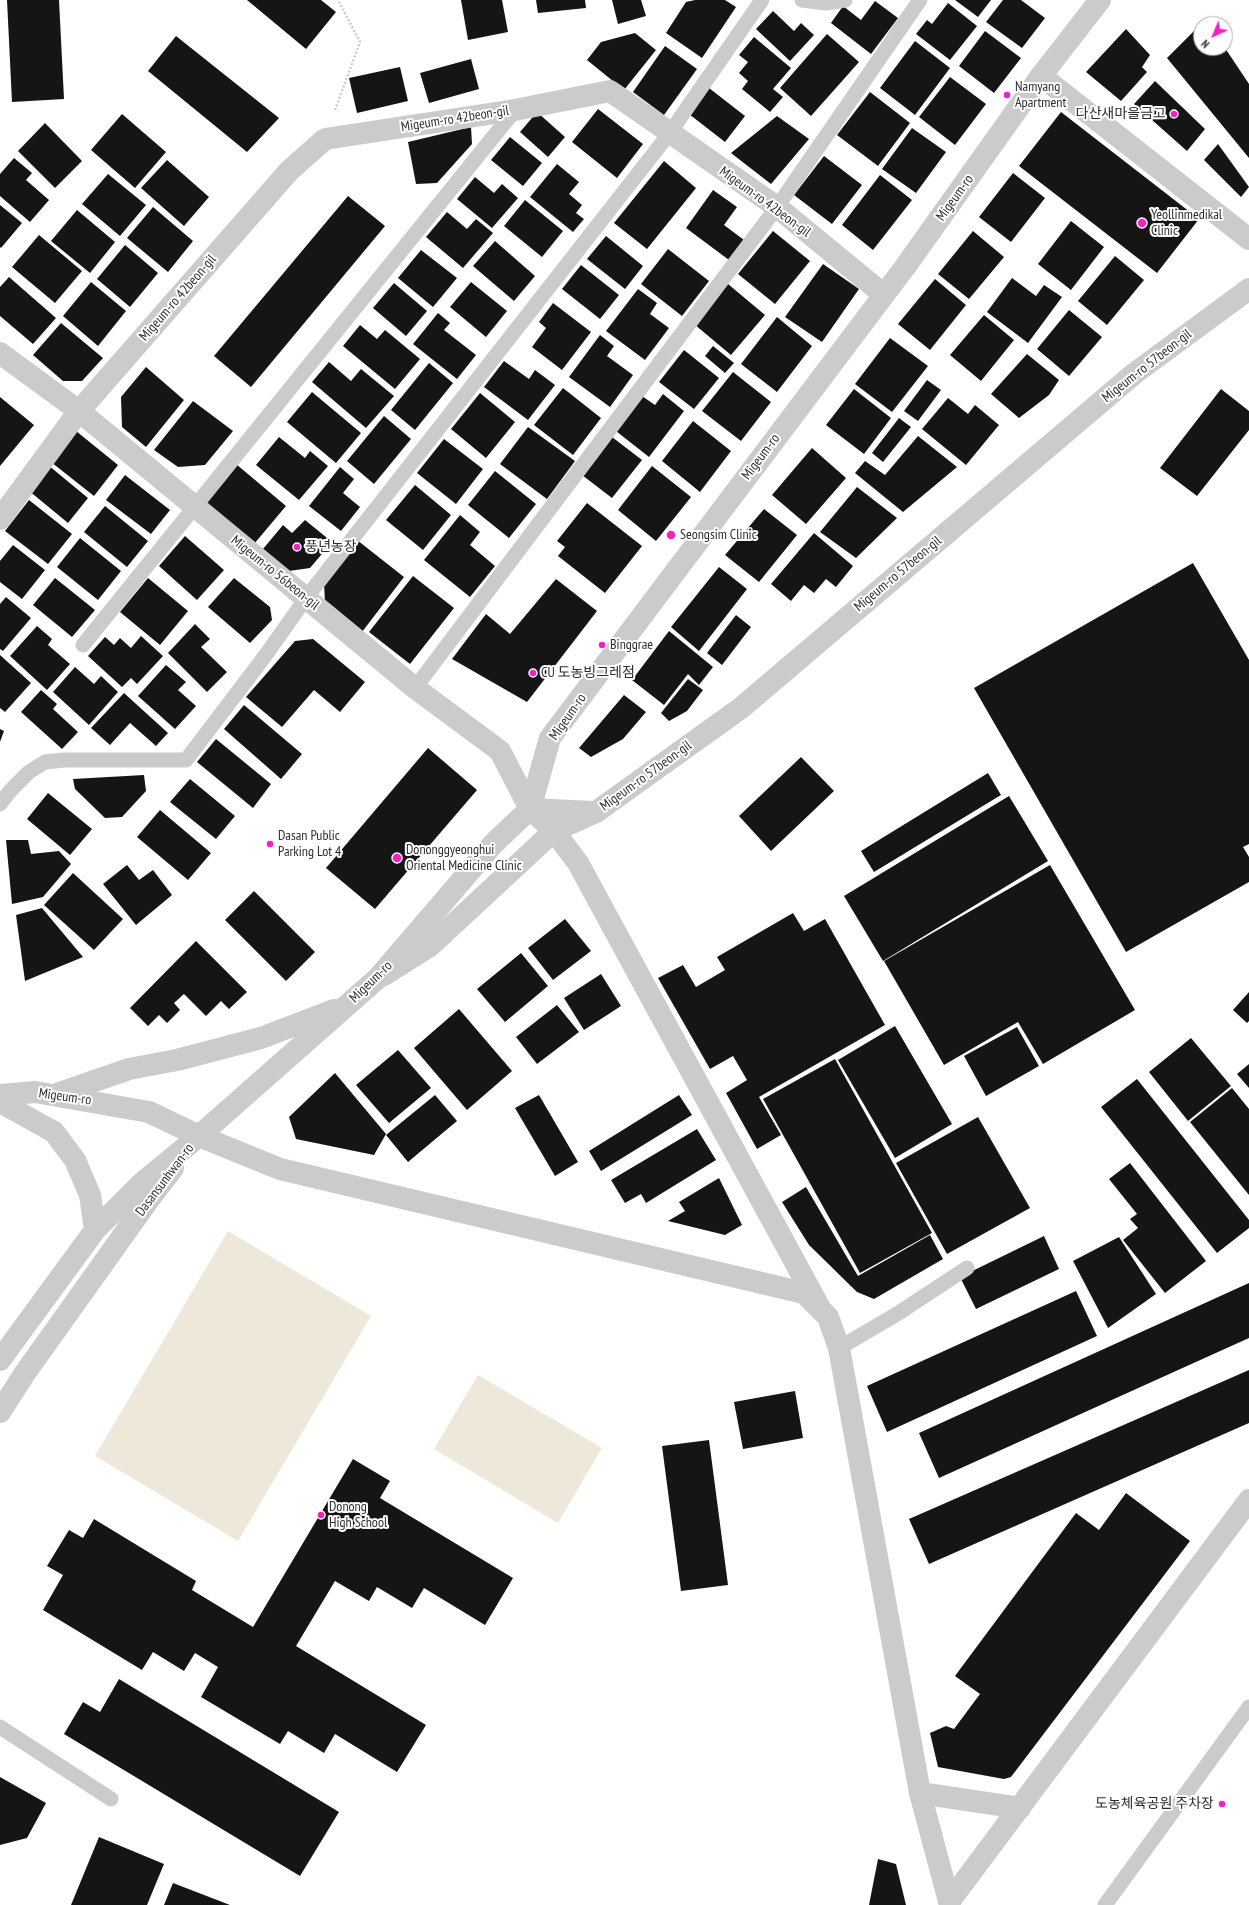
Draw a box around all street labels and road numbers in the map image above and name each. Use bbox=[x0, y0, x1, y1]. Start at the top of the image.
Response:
street label: Migeum-ro 42beon-gil bbox=[400, 102, 510, 136]
street label: Migeum-ro 42beon-gil bbox=[716, 163, 814, 241]
street label: Migeum-ro bbox=[933, 172, 977, 224]
street label: Migeum-ro 42beon-gil bbox=[136, 251, 220, 345]
street label: Migeum-ro 57beon-gil bbox=[1099, 326, 1195, 406]
street label: Migeum-ro bbox=[738, 431, 784, 483]
street label: Migeum-ro 56beon-gil bbox=[227, 532, 323, 614]
street label: Migeum-ro 57beon-gil bbox=[851, 533, 945, 615]
street label: Migeum-ro bbox=[546, 691, 590, 743]
street label: Migeum-ro 57beon-gil bbox=[597, 737, 695, 815]
street label: Migeum-ro bbox=[346, 958, 396, 1006]
street label: Migeum-ro bbox=[38, 1085, 92, 1109]
street label: Dasansunhwan-ro bbox=[132, 1140, 198, 1220]

